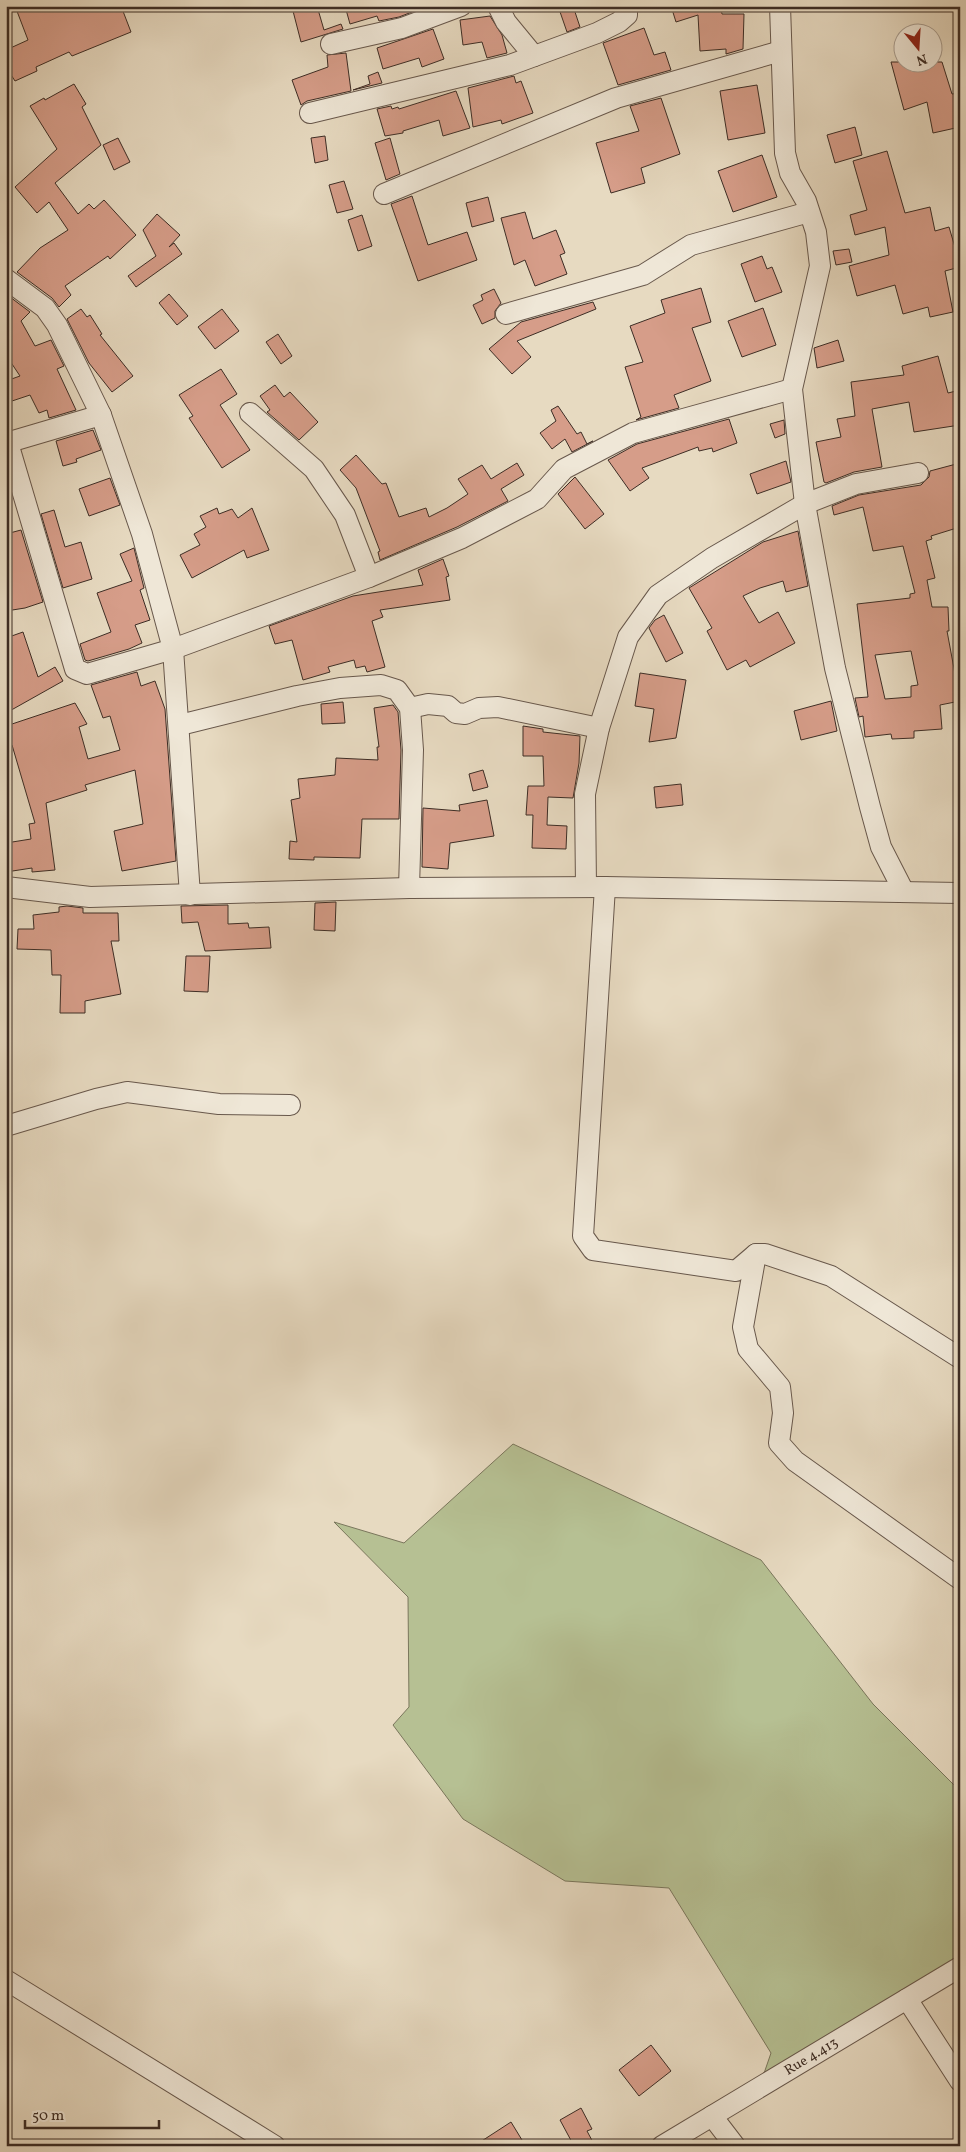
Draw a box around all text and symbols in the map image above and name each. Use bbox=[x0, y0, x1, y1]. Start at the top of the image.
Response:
north arrow bbox=[894, 22, 944, 72]
text: N bbox=[914, 48, 929, 70]
street label: Rue 4.413 bbox=[781, 2033, 842, 2080]
scale bar bbox=[25, 2097, 159, 2129]
text: 50 m bbox=[32, 2106, 64, 2127]

